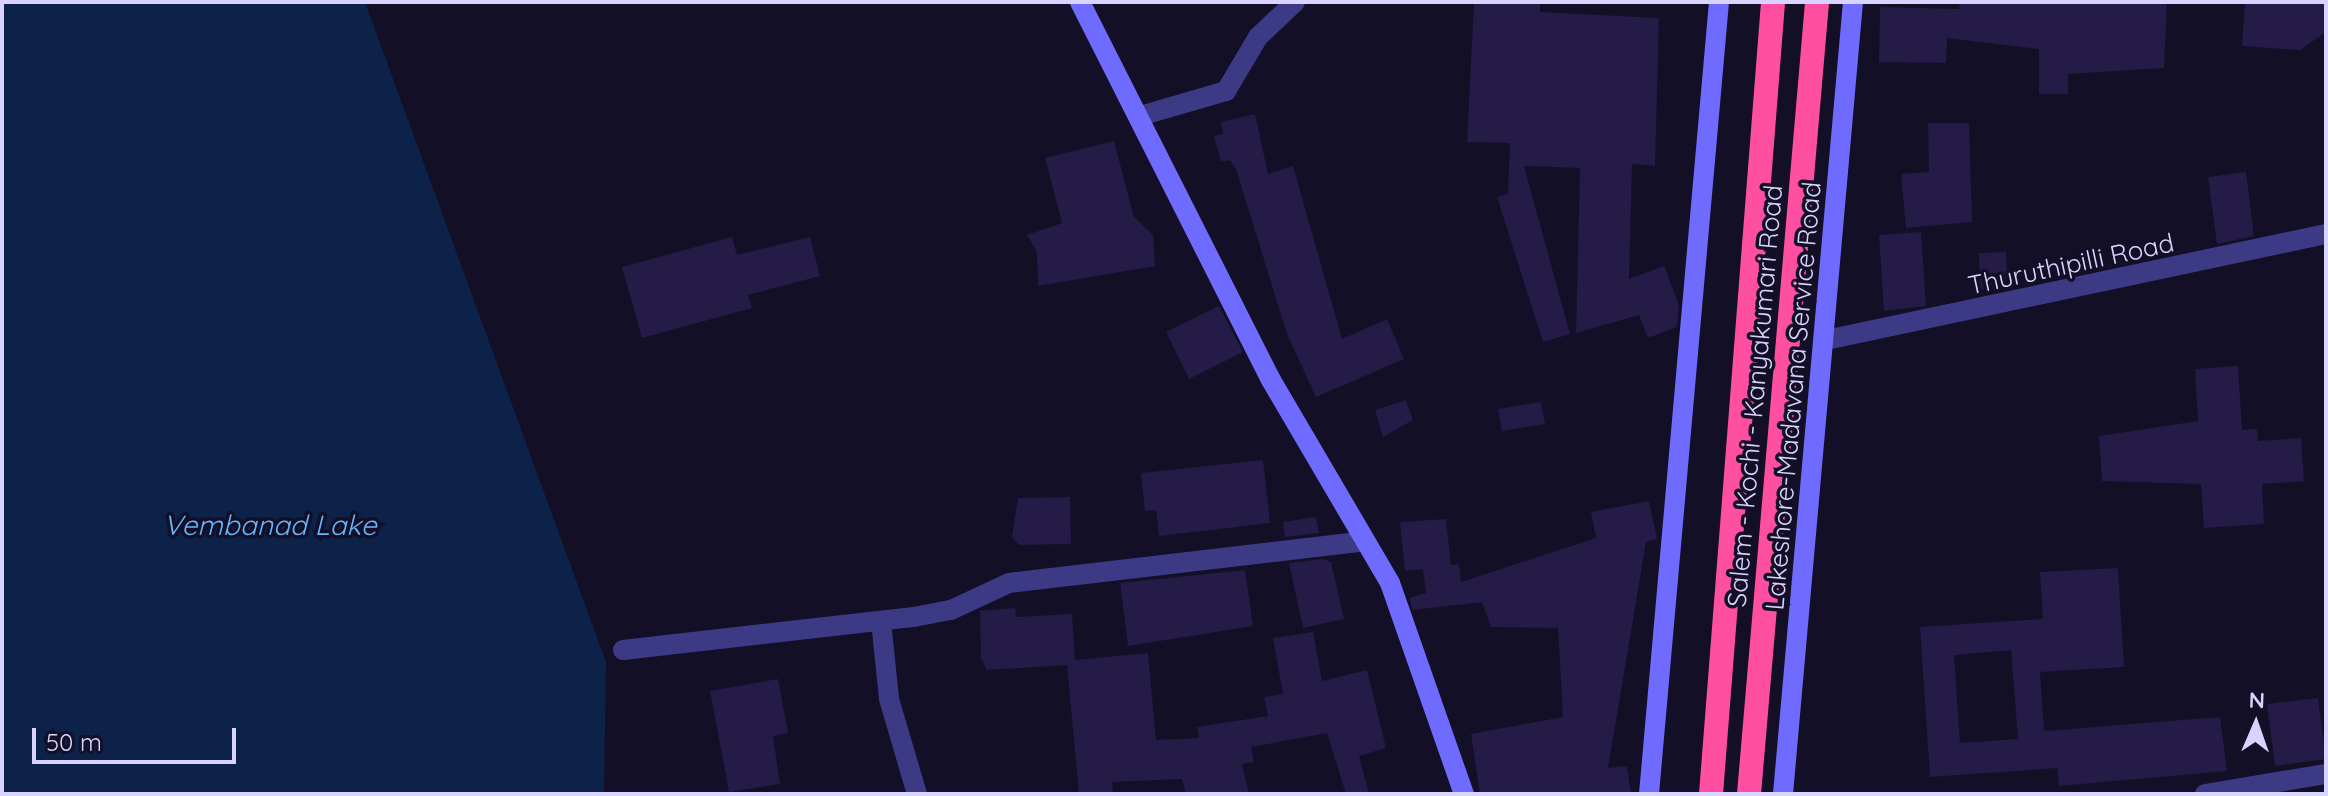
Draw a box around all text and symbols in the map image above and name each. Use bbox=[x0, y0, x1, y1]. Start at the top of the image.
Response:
street label: Lakeshore-Madavana Service Road bbox=[1759, 180, 1827, 612]
street label: Salem - Kochi - Kanyakumari Road bbox=[1721, 184, 1789, 608]
street label: Thuruthipilli Road bbox=[1965, 227, 2177, 301]
water label: Vembanad Lake bbox=[163, 508, 377, 542]
north arrow bbox=[2216, 684, 2296, 764]
text: N bbox=[2248, 686, 2265, 714]
scale bar bbox=[36, 712, 240, 762]
text: 50 m bbox=[46, 727, 102, 757]

